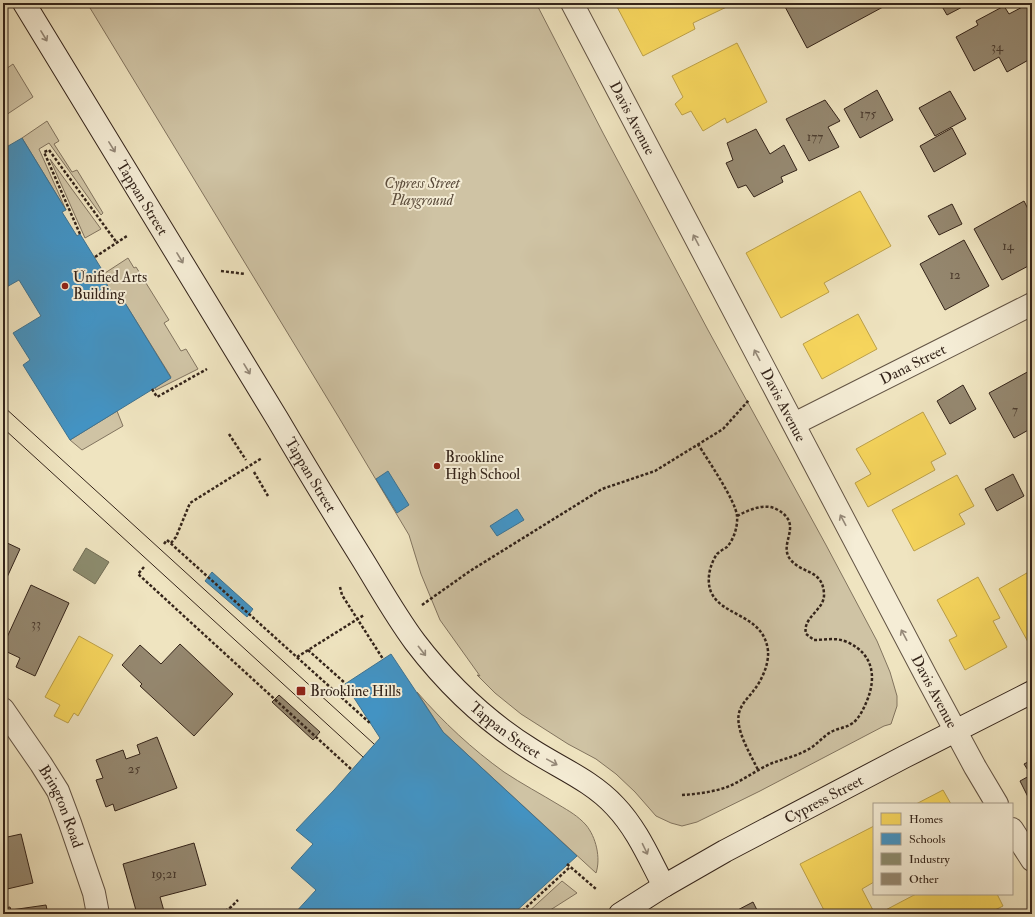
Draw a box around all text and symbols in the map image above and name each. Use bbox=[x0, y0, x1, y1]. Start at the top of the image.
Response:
one-way arrow bbox=[40, 30, 48, 41]
house number: 34 bbox=[991, 39, 1004, 55]
street label: Davis Avenue bbox=[605, 78, 660, 158]
house number: 175 bbox=[860, 106, 876, 122]
house number: 177 bbox=[807, 129, 823, 145]
one-way arrow bbox=[108, 141, 116, 153]
street label: Tappan Street bbox=[112, 157, 172, 239]
park label: Cypress Street Playground bbox=[384, 174, 460, 210]
one-way arrow bbox=[692, 234, 699, 246]
house number: 14 bbox=[1002, 238, 1015, 254]
one-way arrow bbox=[176, 252, 184, 264]
house number: 12 bbox=[949, 267, 961, 283]
place label: Unified Arts Building bbox=[73, 268, 147, 304]
marker: Unified Arts Building bbox=[60, 281, 70, 291]
street label: Dana Street bbox=[876, 339, 949, 389]
one-way arrow bbox=[752, 349, 760, 361]
one-way arrow bbox=[243, 363, 251, 375]
street label: Davis Avenue bbox=[756, 365, 810, 445]
house number: 7 bbox=[1012, 402, 1018, 418]
street label: Tappan Street bbox=[281, 434, 341, 516]
place label: Brookline High School bbox=[445, 448, 520, 484]
marker: Brookline High School bbox=[432, 461, 442, 471]
one-way arrow bbox=[839, 514, 847, 526]
house number: 33 bbox=[31, 616, 41, 632]
one-way arrow bbox=[900, 629, 907, 641]
one-way arrow bbox=[418, 646, 427, 657]
street label: Davis Avenue bbox=[907, 652, 962, 731]
place label: Brookline Hills bbox=[310, 682, 401, 701]
marker: Brookline Hills bbox=[295, 685, 307, 697]
street label: Tappan Street bbox=[466, 697, 545, 763]
one-way arrow bbox=[546, 759, 558, 766]
street label: Brington Road bbox=[34, 761, 87, 851]
house number: 25 bbox=[128, 761, 140, 777]
street label: Cypress Street bbox=[781, 771, 867, 828]
legend bbox=[873, 803, 1013, 895]
text: Homes bbox=[909, 812, 943, 827]
text: Schools bbox=[909, 832, 946, 847]
one-way arrow bbox=[642, 843, 649, 855]
text: Industry bbox=[909, 852, 951, 867]
house number: 19;21 bbox=[151, 866, 177, 882]
text: Other bbox=[909, 872, 939, 887]

